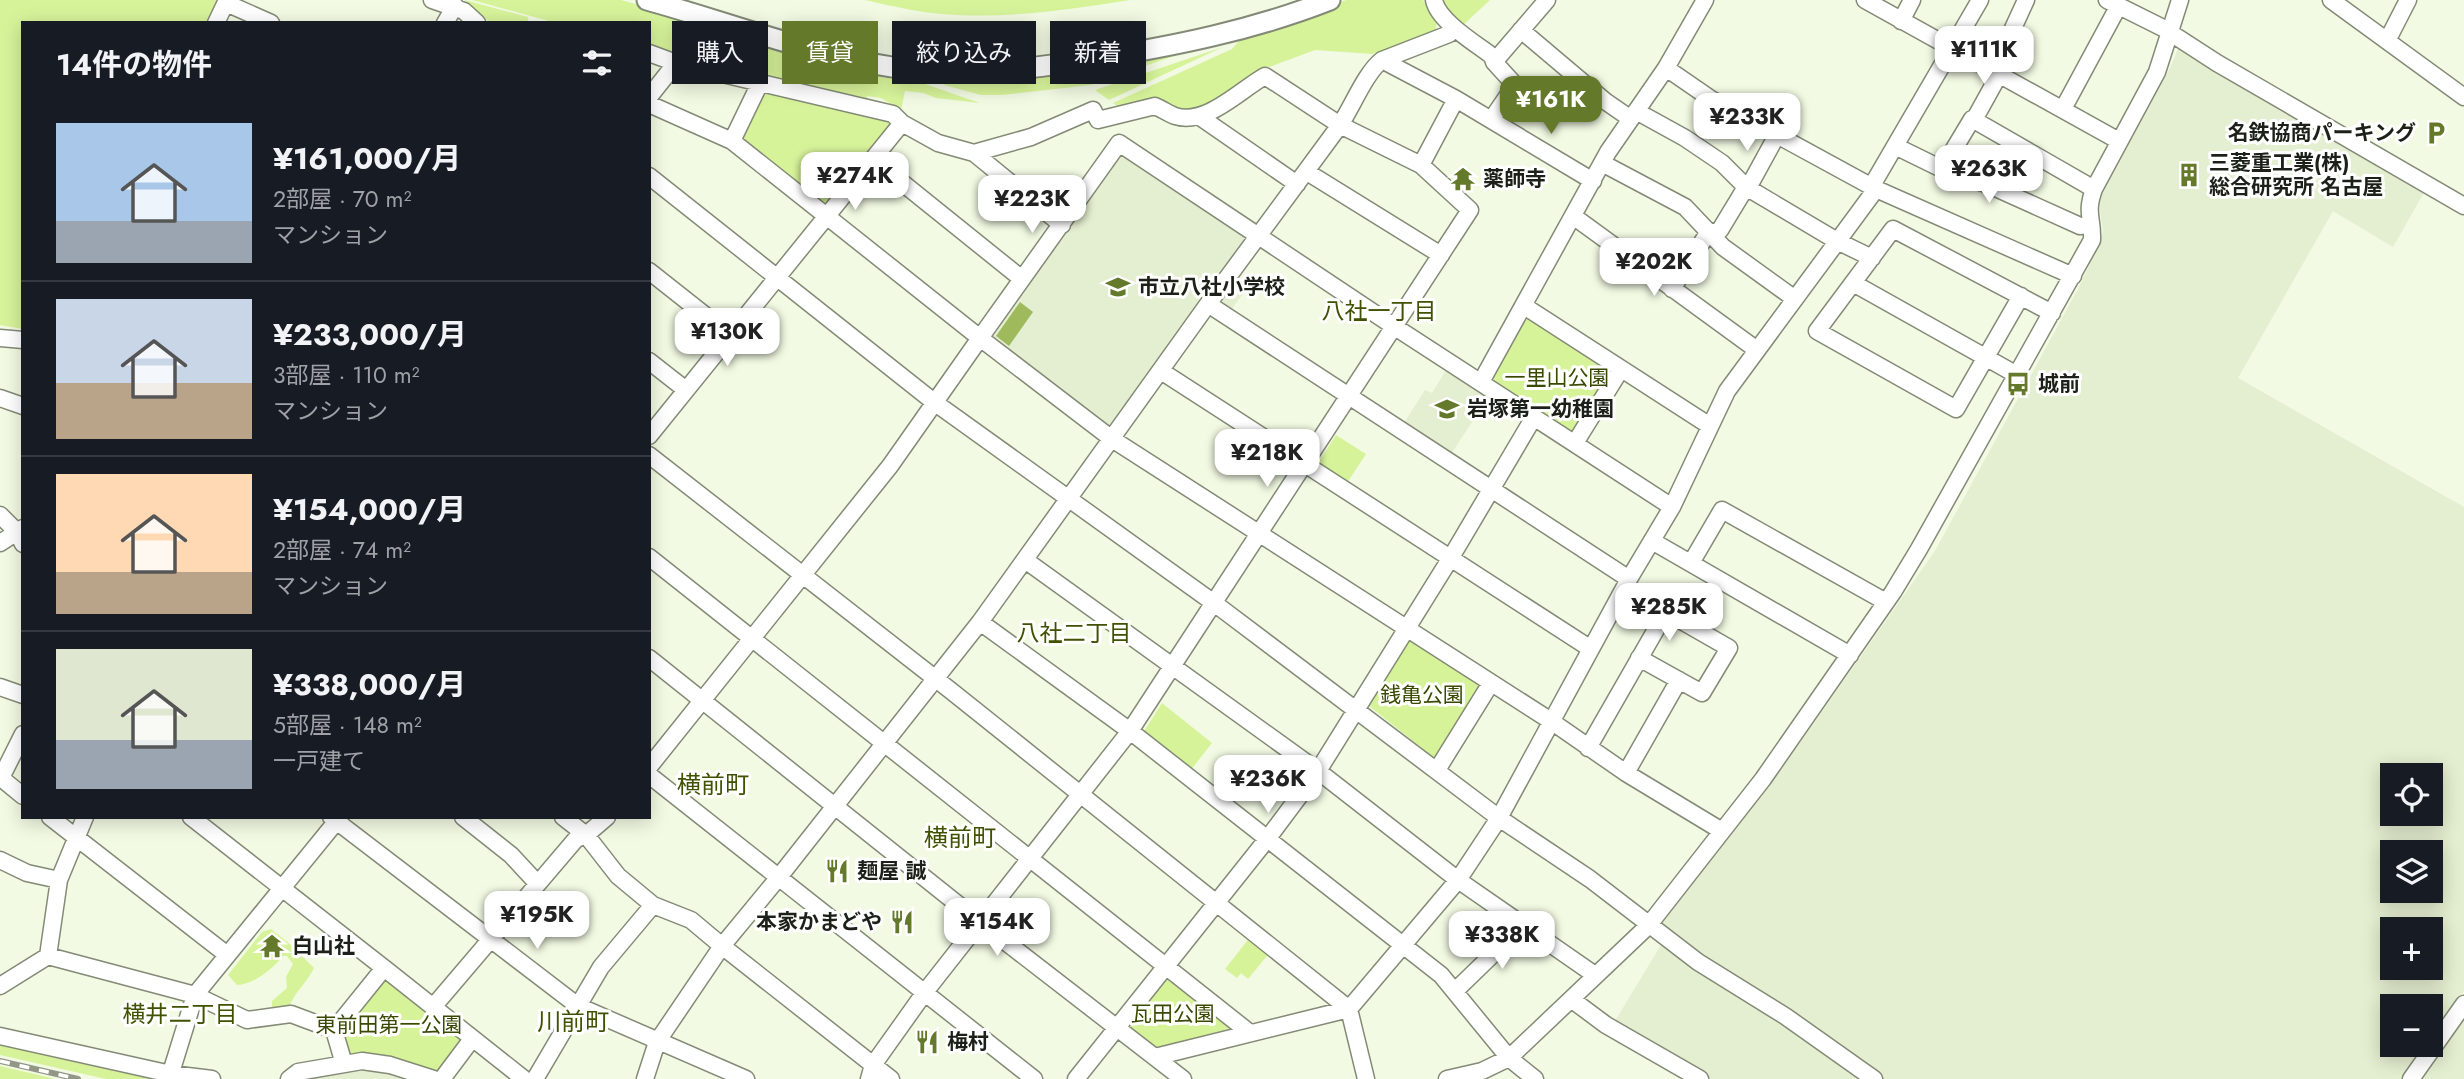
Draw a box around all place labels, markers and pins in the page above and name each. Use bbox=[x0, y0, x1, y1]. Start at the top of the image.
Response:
pin: ¥111K bbox=[1935, 27, 2033, 86]
pin: ¥161K bbox=[1502, 76, 1600, 136]
pin: ¥233K bbox=[1698, 94, 1796, 153]
place label: 名鉄協商パーキング bbox=[2228, 118, 2416, 148]
parking icon: 名鉄協商パーキング bbox=[2422, 119, 2450, 147]
pin: ¥263K bbox=[1940, 146, 2038, 205]
place label: 三菱重工業(株) 総合研究所 名古屋 bbox=[2209, 148, 2383, 202]
pin: ¥274K bbox=[806, 152, 904, 212]
building icon: 三菱重工業(株) 総合研究所 名古屋 bbox=[2175, 161, 2203, 189]
place label: 薬師寺 bbox=[1483, 164, 1546, 194]
temple icon: 薬師寺 bbox=[1449, 165, 1477, 193]
pin: ¥223K bbox=[983, 176, 1081, 235]
pin: ¥202K bbox=[1605, 238, 1703, 298]
place label: 市立八社小学校 bbox=[1138, 272, 1285, 302]
school or university icon: 市立八社小学校 bbox=[1104, 273, 1132, 301]
pin: ¥130K bbox=[678, 308, 776, 368]
place label: 城前 bbox=[2038, 369, 2080, 399]
bus stop icon: 城前 bbox=[2004, 370, 2032, 398]
place label: 岩塚第一幼稚園 bbox=[1467, 394, 1614, 424]
school or university icon: 岩塚第一幼稚園 bbox=[1433, 395, 1461, 423]
pin: ¥218K bbox=[1218, 430, 1316, 489]
pin: ¥285K bbox=[1620, 584, 1718, 643]
pin: ¥236K bbox=[1219, 756, 1317, 815]
place label: 麺屋 誠 bbox=[857, 856, 926, 886]
restaurant icon: 麺屋 誠 bbox=[823, 857, 851, 885]
pin: ¥195K bbox=[488, 892, 586, 951]
pin: ¥154K bbox=[948, 898, 1046, 958]
place label: 本家かまどや bbox=[756, 907, 882, 937]
restaurant icon: 本家かまどや bbox=[888, 908, 916, 936]
pin: ¥338K bbox=[1453, 912, 1551, 971]
place label: 白山社 bbox=[292, 931, 355, 961]
temple icon: 白山社 bbox=[258, 932, 286, 960]
place label: 梅村 bbox=[947, 1027, 989, 1057]
restaurant icon: 梅村 bbox=[913, 1028, 941, 1056]

